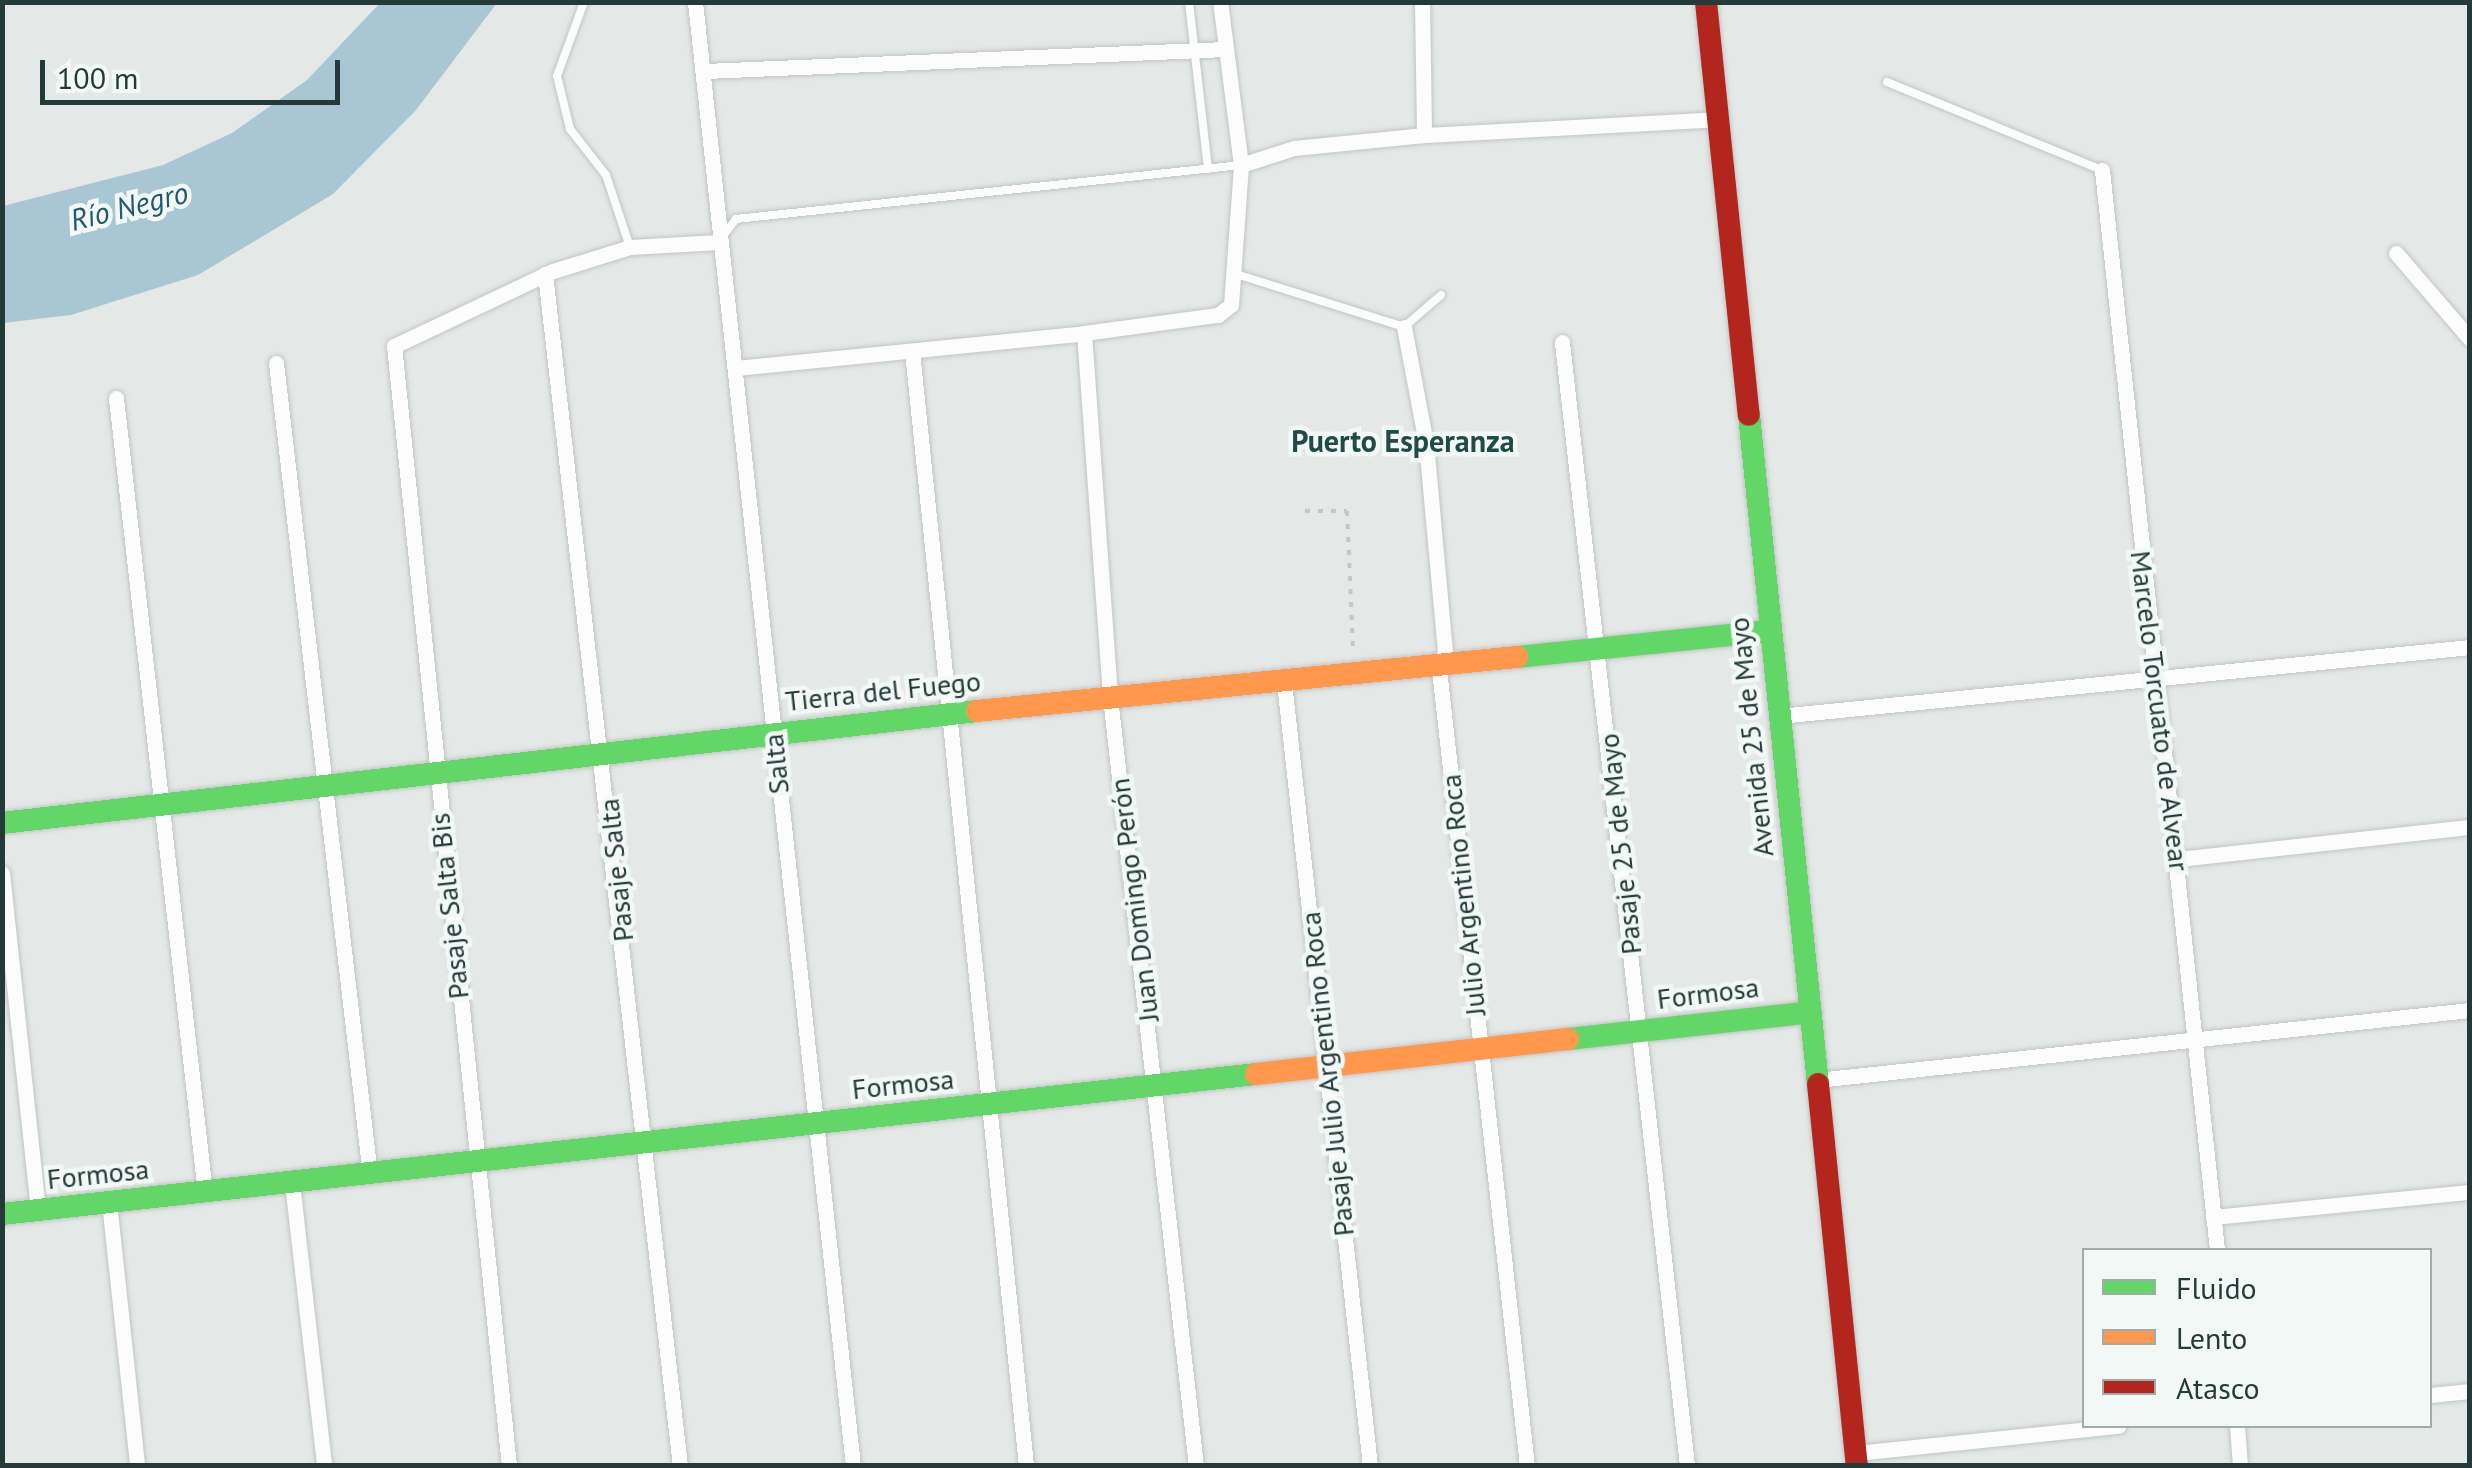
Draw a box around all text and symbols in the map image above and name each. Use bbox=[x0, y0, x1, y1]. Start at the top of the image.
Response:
scale bar bbox=[45, 40, 345, 102]
text: 100 m bbox=[57, 58, 138, 97]
water label: Río Negro bbox=[66, 174, 192, 238]
district label: Puerto Esperanza bbox=[1291, 423, 1515, 459]
street label: Marcelo Torcuato de Alvear bbox=[2124, 548, 2196, 874]
street label: Avenida 25 de Mayo bbox=[1722, 616, 1780, 858]
street label: Tierra del Fuego bbox=[784, 664, 982, 718]
street label: Salta bbox=[756, 732, 796, 796]
street label: Pasaje 25 de Mayo bbox=[1592, 732, 1648, 956]
street label: Julio Argentino Roca bbox=[1434, 772, 1492, 1018]
street label: Juan Domingo Perón bbox=[1102, 776, 1166, 1024]
street label: Pasaje Salta bbox=[592, 797, 640, 943]
street label: Pasaje Salta Bis bbox=[423, 811, 475, 1001]
street label: Pasaje Julio Argentino Roca bbox=[1293, 910, 1361, 1238]
street label: Formosa bbox=[1655, 970, 1761, 1016]
street label: Formosa bbox=[850, 1062, 956, 1106]
street label: Formosa bbox=[45, 1152, 151, 1196]
legend bbox=[2082, 1248, 2432, 1428]
text: Fluido bbox=[2176, 1268, 2257, 1307]
text: Lento bbox=[2176, 1318, 2247, 1357]
text: Atasco bbox=[2176, 1368, 2260, 1407]

